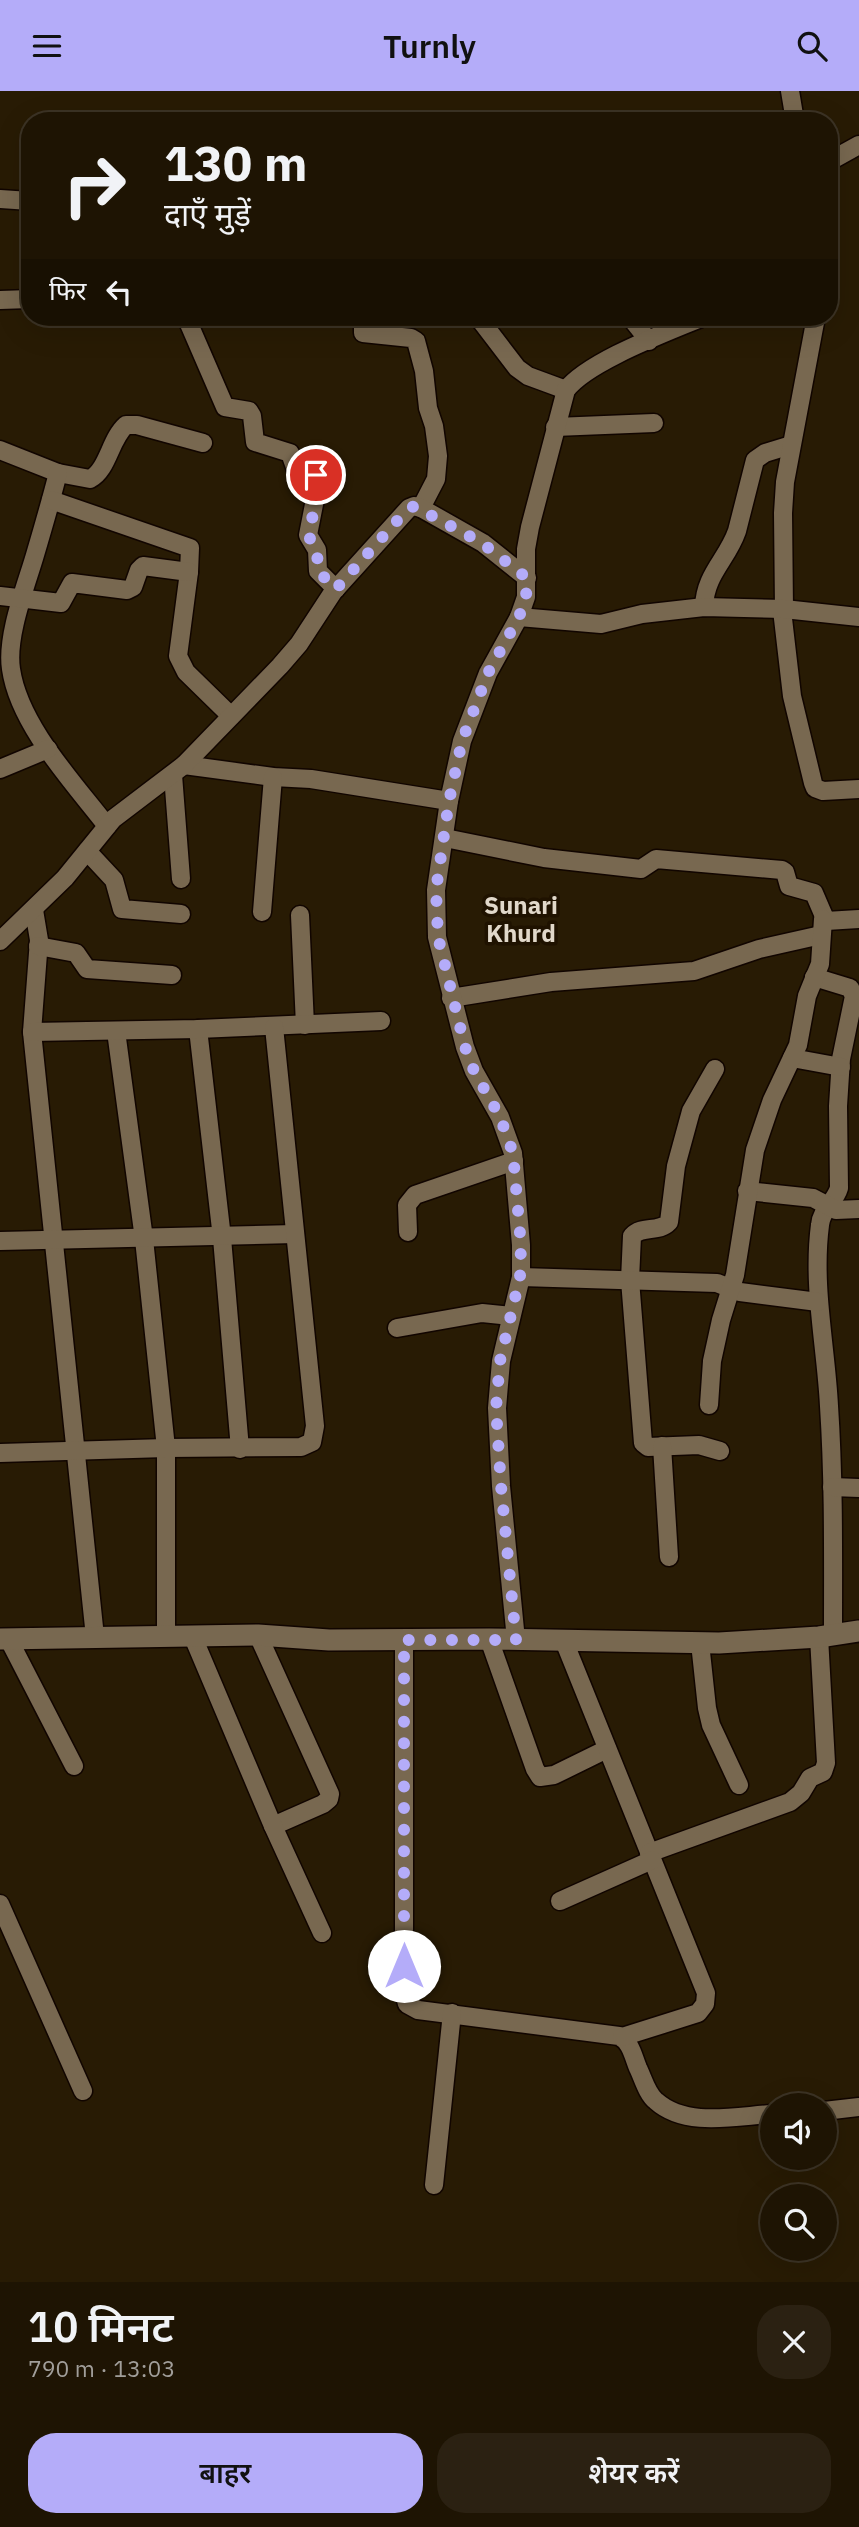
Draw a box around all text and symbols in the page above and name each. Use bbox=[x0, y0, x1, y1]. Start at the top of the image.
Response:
text: Turnly bbox=[383, 25, 476, 67]
icon: menu bbox=[28, 27, 66, 65]
icon: search bbox=[793, 27, 831, 65]
text: 130 m bbox=[164, 131, 308, 194]
icon: right bbox=[49, 140, 140, 231]
text: दाएँ मुड़ें bbox=[164, 193, 251, 235]
text: फिर bbox=[49, 273, 86, 307]
icon: left bbox=[100, 273, 138, 311]
pin bbox=[286, 445, 346, 505]
icon: arrive bbox=[297, 456, 335, 494]
district label: Sunari Khurd bbox=[484, 889, 558, 949]
position arrow bbox=[367, 1929, 441, 2003]
map controls bbox=[760, 2093, 837, 2261]
button: sound bbox=[760, 2093, 837, 2170]
button: search bbox=[760, 2184, 837, 2261]
text: 10 मिनट bbox=[28, 2299, 174, 2354]
button: close bbox=[757, 2305, 831, 2379]
text: 790 m · 13:03 bbox=[28, 2353, 175, 2383]
button: बाहर bbox=[28, 2433, 423, 2513]
button: शेयर करें bbox=[437, 2433, 831, 2513]

